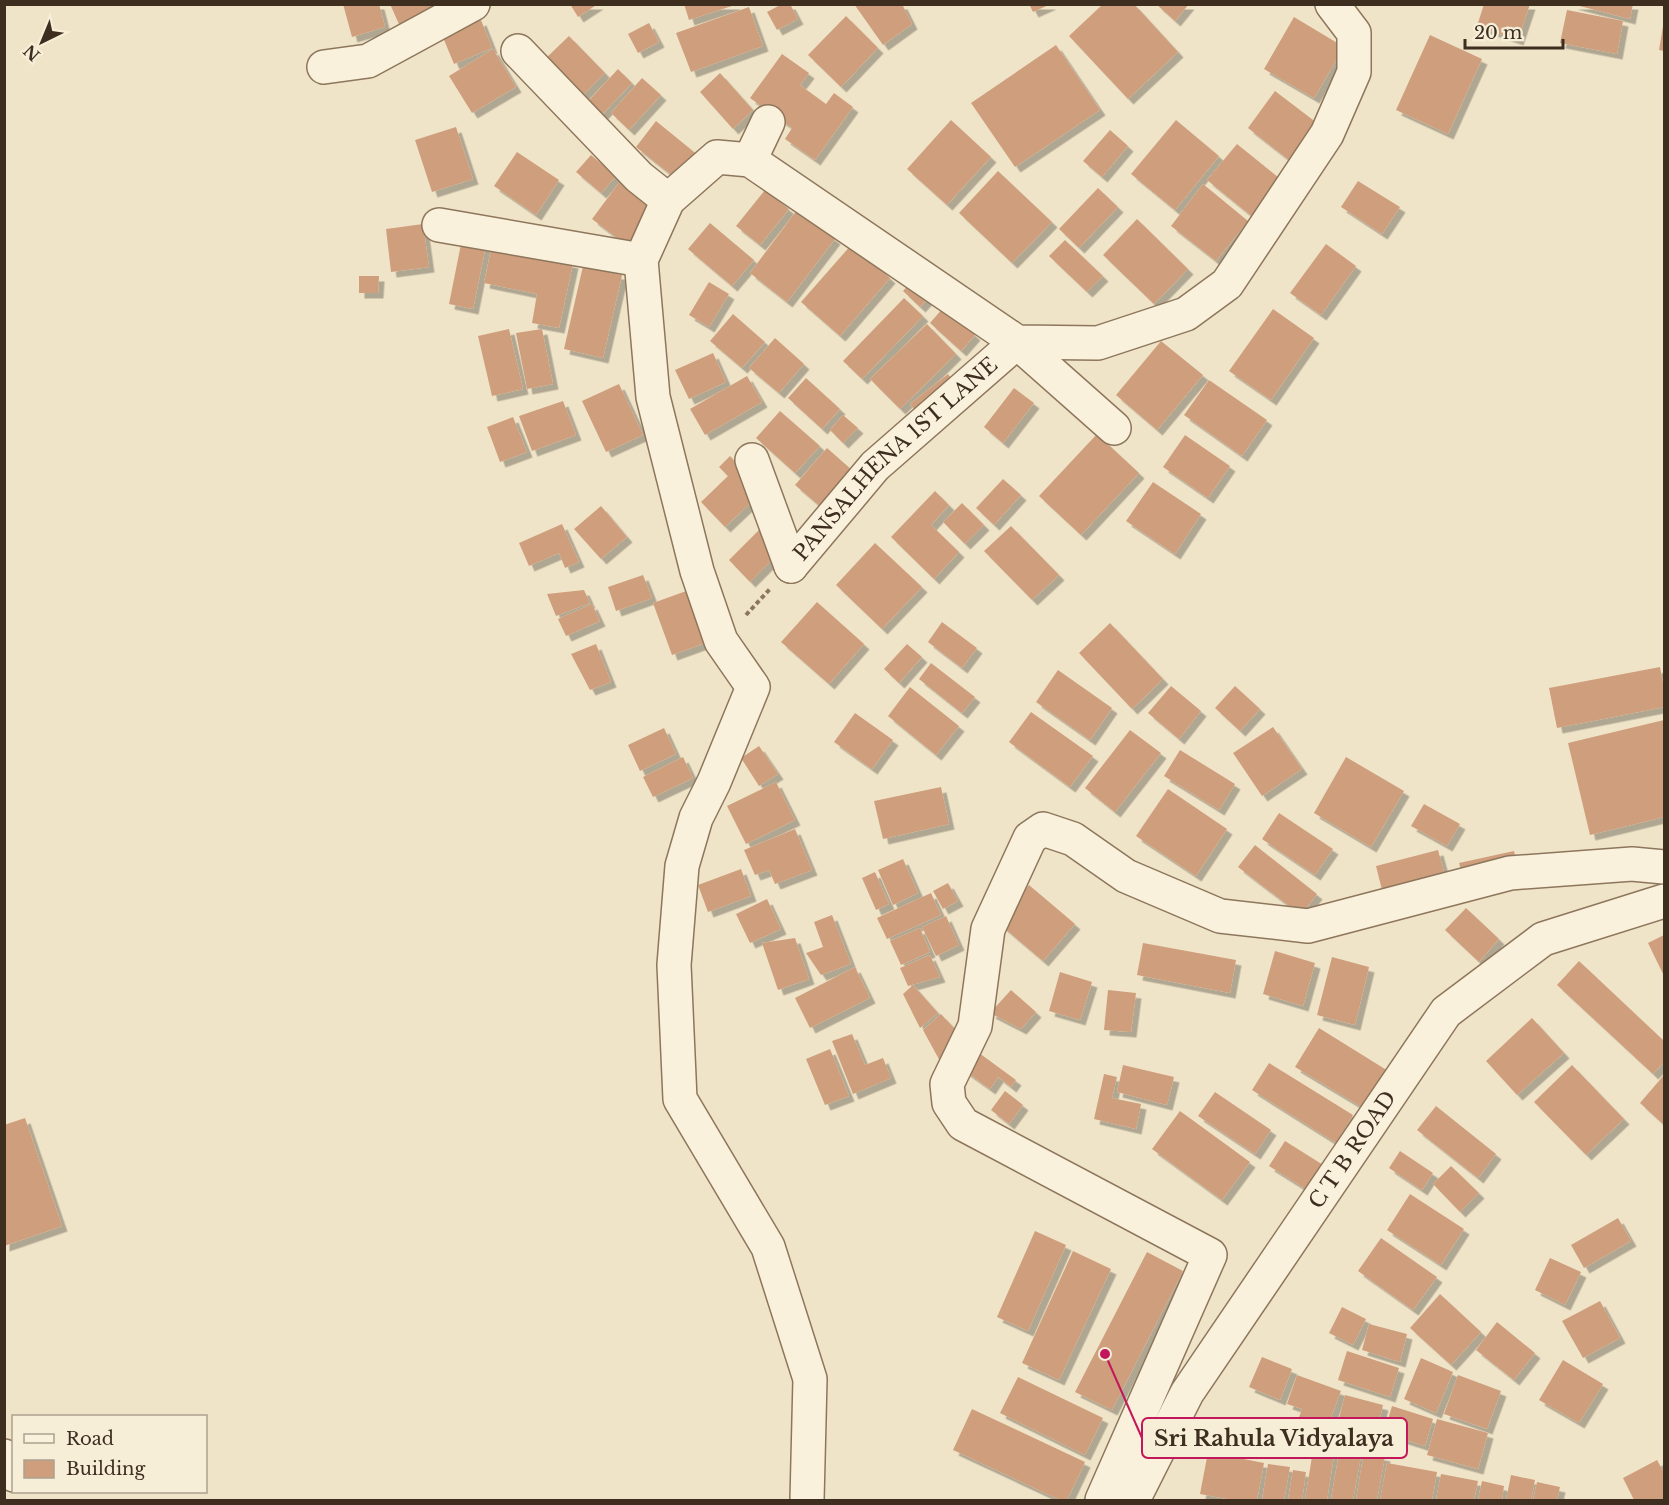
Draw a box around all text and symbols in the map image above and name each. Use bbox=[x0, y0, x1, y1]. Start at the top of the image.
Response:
north arrow bbox=[12, 12, 72, 72]
scale bar bbox=[1465, 12, 1562, 50]
text: 20 m bbox=[1474, 22, 1522, 44]
text: N bbox=[19, 41, 44, 65]
street label: PANSALHENA 1ST LANE bbox=[788, 352, 1003, 566]
street label: C T B ROAD bbox=[1303, 1086, 1402, 1214]
legend bbox=[12, 1415, 207, 1493]
callout: Sri Rahula Vidyalaya bbox=[1142, 1418, 1407, 1458]
text: Sri Rahula Vidyalaya bbox=[1154, 1425, 1394, 1452]
text: Road bbox=[66, 1428, 114, 1450]
text: Building bbox=[66, 1458, 145, 1480]

